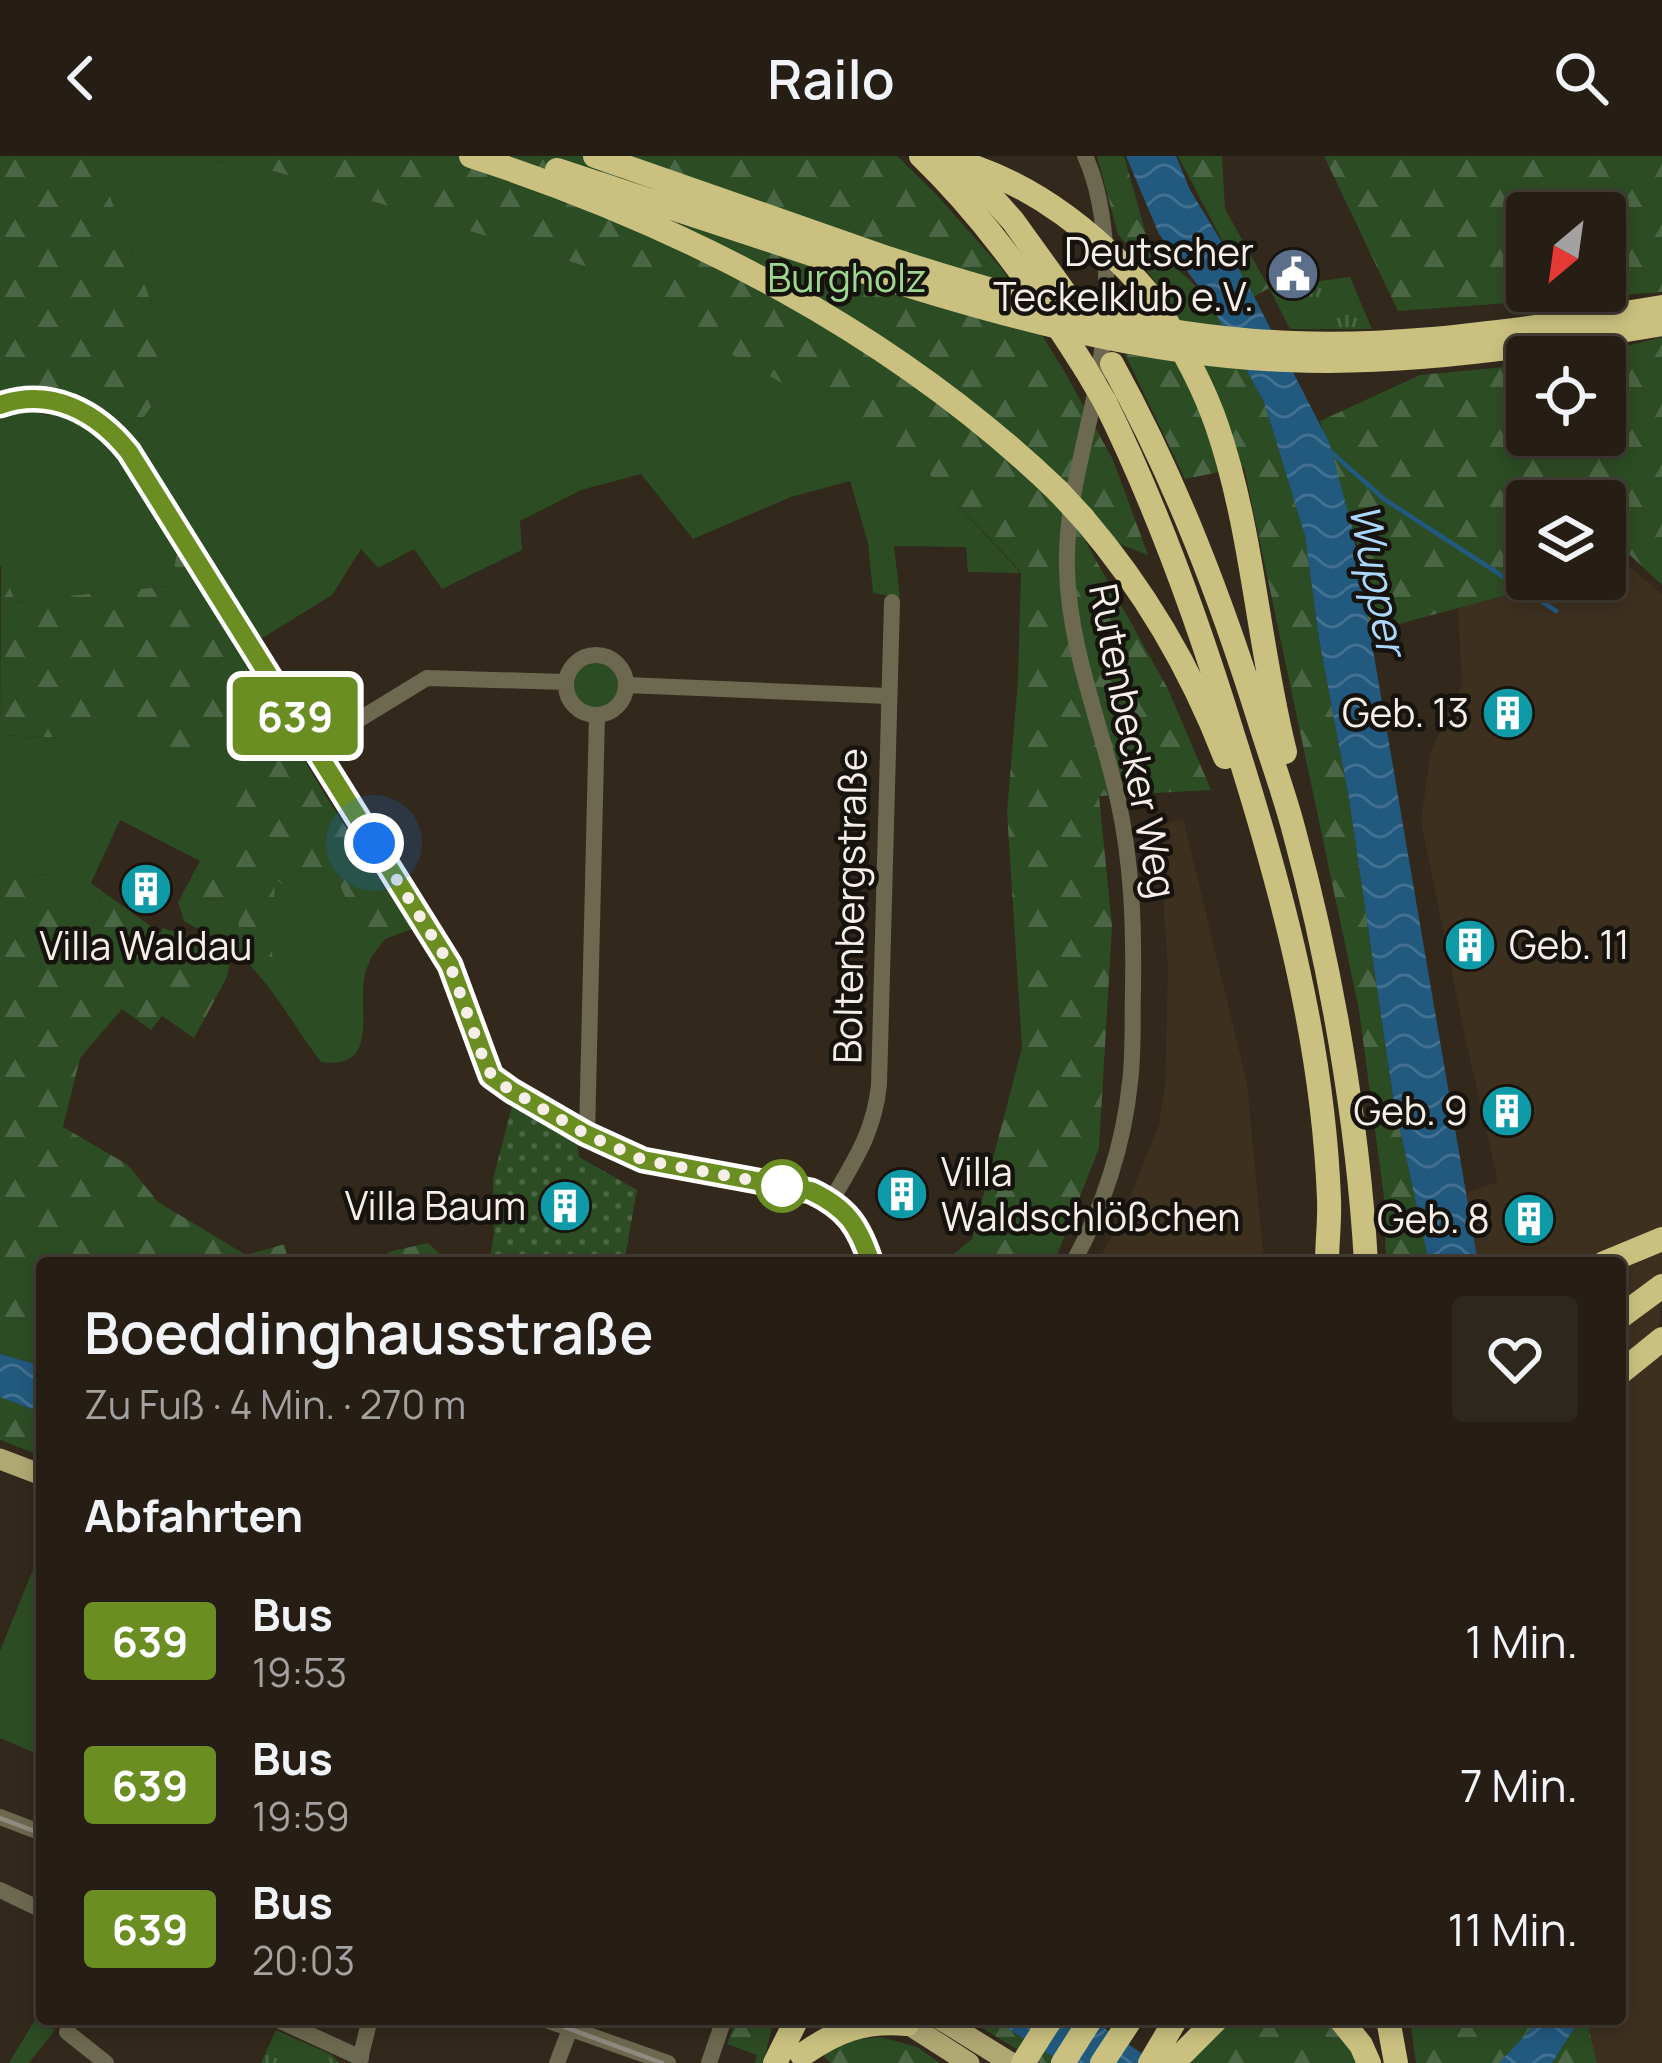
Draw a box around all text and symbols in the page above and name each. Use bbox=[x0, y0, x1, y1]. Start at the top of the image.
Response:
text: Railo bbox=[767, 41, 895, 115]
icon: back bbox=[48, 45, 114, 111]
icon: search bbox=[1548, 45, 1614, 111]
north arrow bbox=[1506, 192, 1626, 312]
map controls bbox=[1506, 192, 1626, 600]
place label: Deutscher Teckelklub e.V. bbox=[993, 224, 1254, 323]
public building icon: Deutscher Teckelklub e.V. bbox=[1265, 246, 1321, 302]
park label: Burgholz bbox=[767, 250, 927, 304]
button: locate bbox=[1506, 336, 1626, 456]
button: layers bbox=[1506, 480, 1626, 600]
water label: Wupper bbox=[1336, 498, 1423, 664]
street label: Rutenbecker Weg bbox=[1077, 579, 1191, 903]
line badge: 639 bbox=[226, 677, 364, 755]
place label: Geb. 13 bbox=[1342, 685, 1469, 739]
building icon: Geb. 13 bbox=[1480, 685, 1536, 741]
text: 639 bbox=[257, 687, 333, 745]
street label: Boltenbergstraße bbox=[819, 748, 879, 1064]
your location bbox=[344, 813, 404, 873]
building icon: Villa Waldau bbox=[118, 861, 174, 917]
building icon: Geb. 11 bbox=[1442, 917, 1498, 973]
place label: Geb. 11 bbox=[1509, 917, 1630, 971]
place label: Villa Waldau bbox=[40, 918, 252, 972]
place label: Geb. 9 bbox=[1354, 1083, 1468, 1137]
building icon: Geb. 9 bbox=[1479, 1083, 1535, 1139]
place label: Villa Waldschlößchen bbox=[941, 1144, 1240, 1243]
unlabelled marker bbox=[757, 1161, 807, 1211]
building icon: Villa Waldschlößchen bbox=[874, 1166, 930, 1222]
place label: Villa Baum bbox=[345, 1178, 526, 1232]
building icon: Villa Baum bbox=[537, 1178, 593, 1234]
place label: Geb. 8 bbox=[1377, 1191, 1490, 1245]
building icon: Geb. 8 bbox=[1501, 1191, 1557, 1247]
text: Boeddinghausstraße bbox=[84, 1293, 653, 1371]
button: heart bbox=[1452, 1296, 1578, 1422]
text: Zu Fuß · 4 Min. · 270 m bbox=[84, 1377, 466, 1431]
text: Abfahrten bbox=[84, 1484, 303, 1546]
text: Bus bbox=[252, 1583, 333, 1645]
text: 1 Min. bbox=[1465, 1610, 1578, 1672]
text: 639 bbox=[112, 1612, 188, 1670]
text: 19:53 bbox=[252, 1645, 347, 1699]
text: Bus bbox=[252, 1727, 333, 1789]
text: 7 Min. bbox=[1460, 1754, 1578, 1816]
text: 639 bbox=[112, 1756, 188, 1814]
text: 19:59 bbox=[252, 1789, 350, 1843]
text: Bus bbox=[252, 1871, 333, 1933]
text: 11 Min. bbox=[1447, 1898, 1578, 1960]
text: 639 bbox=[112, 1900, 188, 1958]
text: 20:03 bbox=[252, 1933, 355, 1987]

